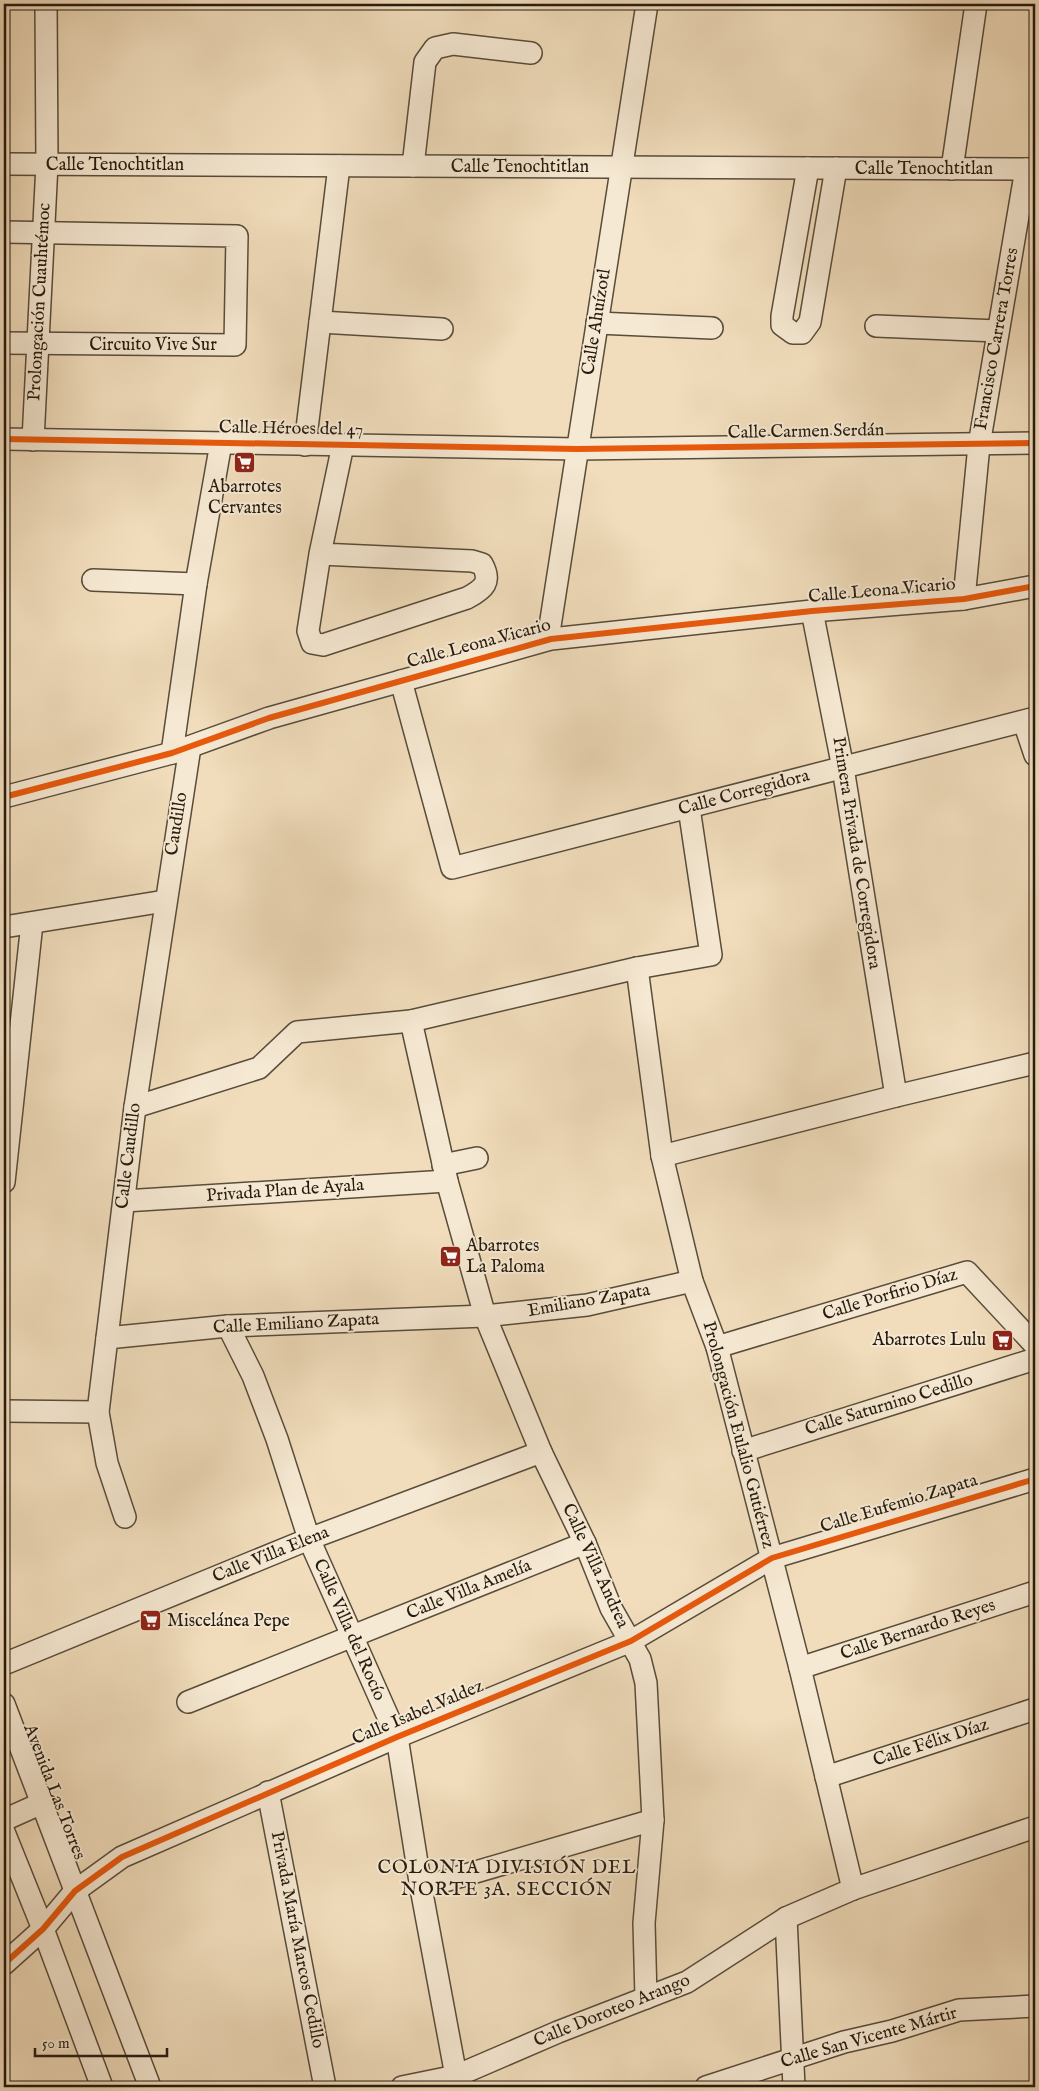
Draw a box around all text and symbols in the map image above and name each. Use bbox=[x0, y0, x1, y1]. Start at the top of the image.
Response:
street label: Calle Tenochtitlan bbox=[46, 154, 185, 177]
street label: Calle Tenochtitlan bbox=[451, 156, 590, 179]
street label: Calle Tenochtitlan bbox=[855, 158, 994, 181]
street label: Prolongación Cuauhtémoc bbox=[23, 202, 57, 402]
street label: Francisco Carrera Torres bbox=[970, 246, 1024, 432]
street label: Calle Ahuízotl bbox=[577, 267, 617, 377]
street label: Circuito Vive Sur bbox=[89, 334, 217, 357]
street label: Calle Héroes del 47 bbox=[219, 416, 363, 442]
street label: Calle Carmen Serdán bbox=[728, 419, 885, 445]
supermarket icon: Abarrotes Cervantes bbox=[233, 450, 257, 474]
place label: Abarrotes Cervantes bbox=[207, 476, 282, 520]
street label: Calle Leona Vicario bbox=[807, 573, 957, 609]
street label: Calle Leona Vicario bbox=[405, 614, 554, 674]
street label: Primera Privada de Corregidora bbox=[826, 735, 886, 971]
street label: Calle Corregidora bbox=[676, 764, 812, 822]
street label: Caudillo bbox=[161, 790, 193, 857]
street label: Calle Caudillo bbox=[111, 1101, 147, 1210]
street label: Privada Plan de Ayala bbox=[205, 1174, 365, 1208]
place label: Abarrotes La Paloma bbox=[465, 1235, 545, 1279]
supermarket icon: Abarrotes La Paloma bbox=[438, 1244, 462, 1268]
street label: Calle Porfirio Díaz bbox=[820, 1264, 960, 1326]
street label: Emiliano Zapata bbox=[526, 1279, 652, 1323]
street label: Calle Emiliano Zapata bbox=[212, 1308, 380, 1340]
street label: Prolongación Eulalio Gutiérrez bbox=[697, 1319, 779, 1551]
supermarket icon: Abarrotes Lulu bbox=[990, 1328, 1014, 1352]
place label: Abarrotes Lulu bbox=[872, 1329, 986, 1352]
street label: Calle Saturnino Cedillo bbox=[802, 1368, 976, 1441]
street label: Calle Eufemio Zapata bbox=[818, 1469, 981, 1539]
street label: Calle Villa Andrea bbox=[556, 1500, 634, 1632]
street label: Calle Villa Elena bbox=[209, 1521, 333, 1589]
street label: Calle Villa Amelía bbox=[403, 1554, 535, 1625]
street label: Calle Villa del Rocío bbox=[307, 1555, 391, 1705]
street label: Calle Bernardo Reyes bbox=[838, 1594, 998, 1666]
supermarket icon: Miscelánea Pepe bbox=[139, 1609, 163, 1633]
place label: Miscelánea Pepe bbox=[167, 1610, 290, 1633]
street label: Calle Isabel Valdez bbox=[349, 1675, 487, 1751]
street label: Calle Félix Díaz bbox=[870, 1714, 992, 1772]
street label: Avenida Las Torres bbox=[17, 1720, 90, 1863]
street label: Privada María Marcos Cedillo bbox=[265, 1830, 329, 2051]
district label: COLONIA DIVISIÓN DEL NORTE 3A. SECCIÓN bbox=[378, 1855, 636, 1902]
street label: Calle Doroteo Arango bbox=[530, 1969, 694, 2053]
street label: Calle San Vicente Mártir bbox=[778, 2002, 960, 2074]
scale bar bbox=[35, 2026, 168, 2058]
text: 50 m bbox=[42, 2034, 70, 2053]

